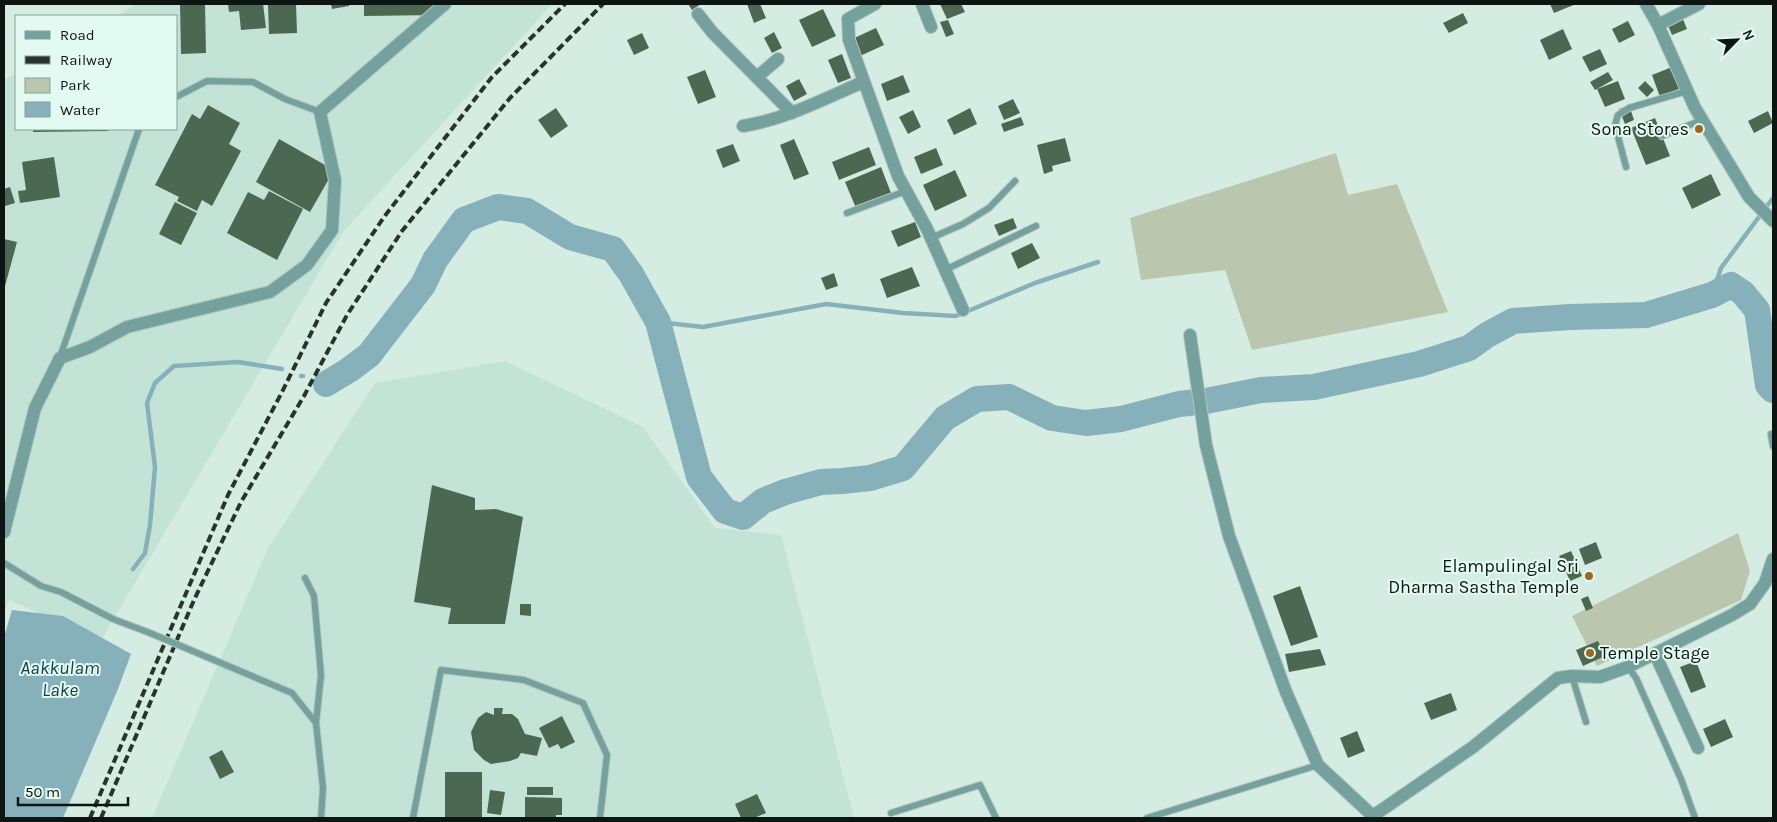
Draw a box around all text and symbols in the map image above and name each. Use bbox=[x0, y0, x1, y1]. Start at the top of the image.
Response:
legend bbox=[15, 15, 178, 130]
north arrow bbox=[1712, 15, 1762, 65]
text: Road bbox=[60, 26, 95, 44]
text: N bbox=[1739, 27, 1758, 43]
text: Railway bbox=[60, 51, 112, 69]
text: Park bbox=[60, 76, 90, 94]
text: Water bbox=[60, 101, 101, 119]
place label: Sona Stores bbox=[1591, 118, 1689, 140]
marker: Sona Stores bbox=[1693, 123, 1705, 135]
place label: Elampulingal Sri Dharma Sastha Temple bbox=[1388, 555, 1579, 598]
marker: Elampulingal Sri Dharma Sastha Temple bbox=[1583, 570, 1595, 582]
place label: Temple Stage bbox=[1600, 642, 1710, 664]
marker: Temple Stage bbox=[1584, 647, 1596, 659]
water label: Aakkulam Lake bbox=[20, 657, 100, 701]
scale bar bbox=[18, 774, 128, 806]
text: 50 m bbox=[25, 783, 60, 801]

